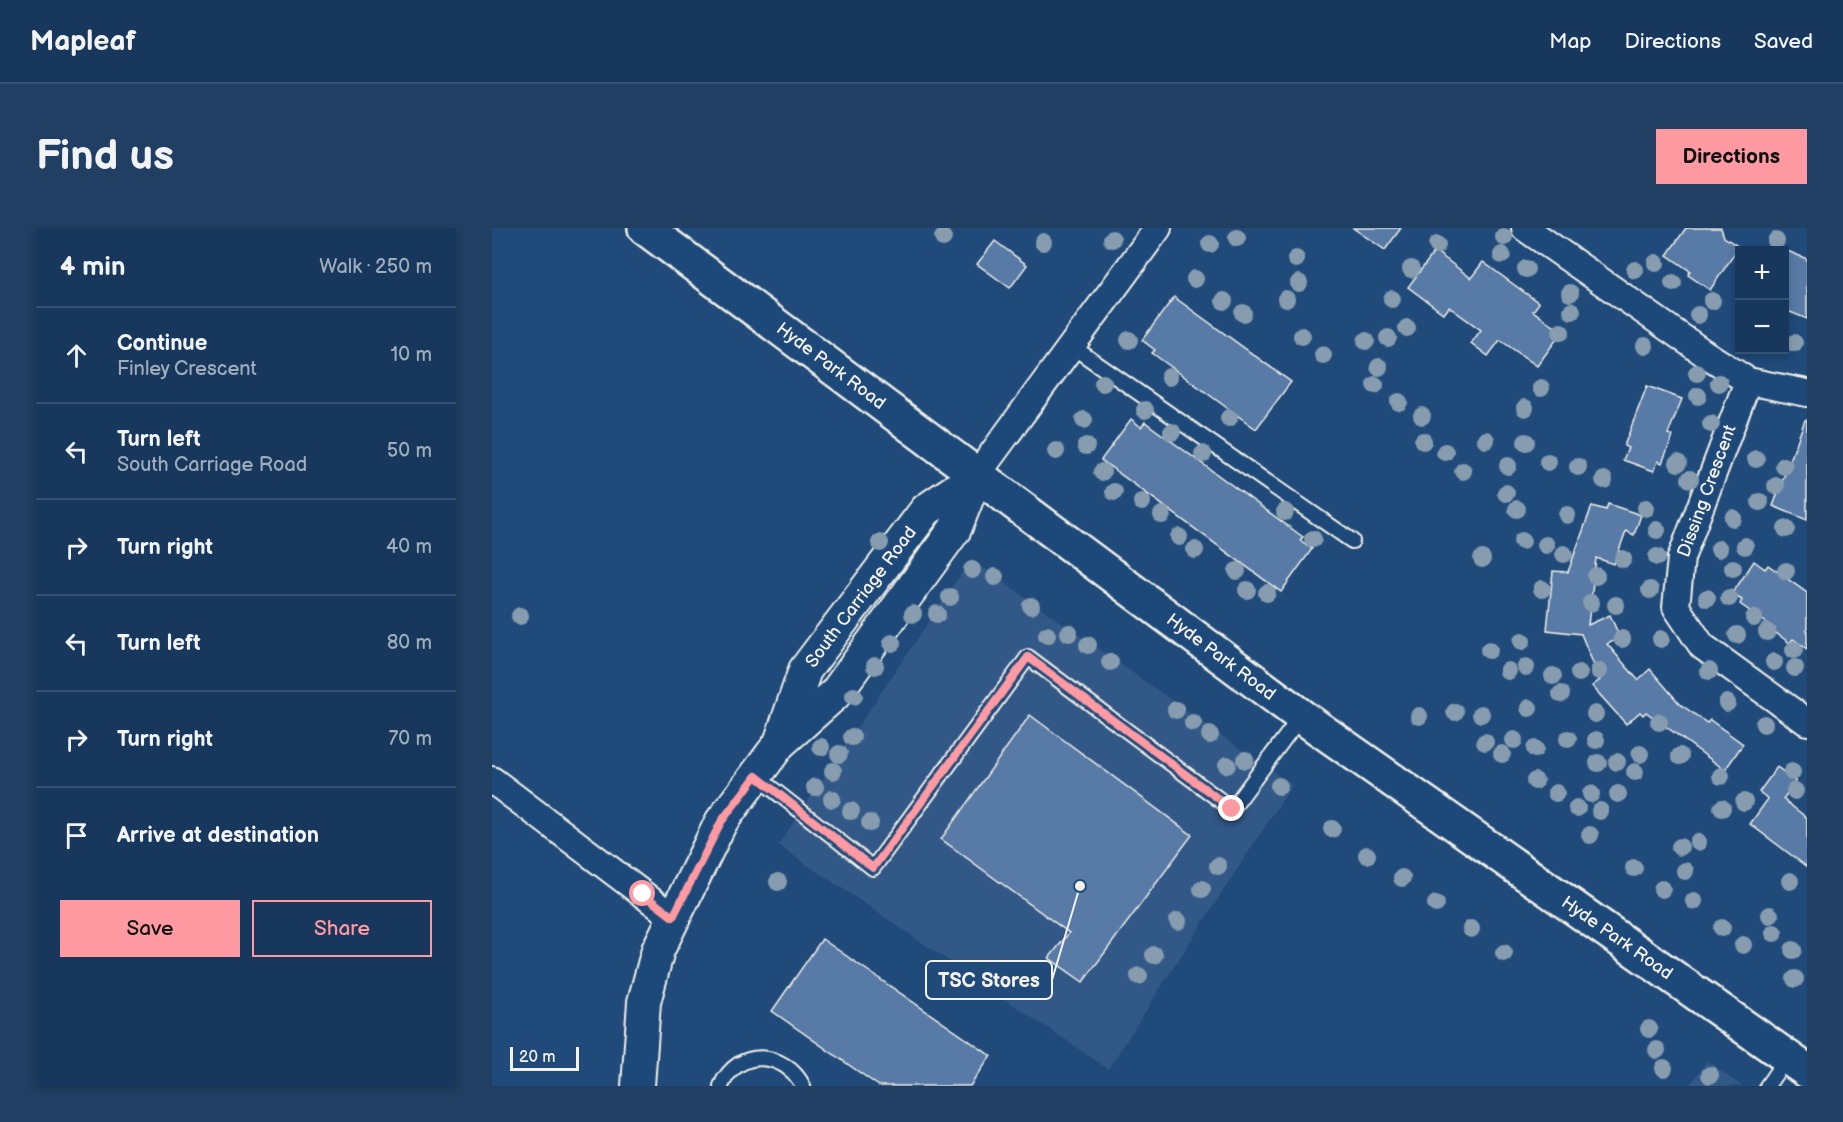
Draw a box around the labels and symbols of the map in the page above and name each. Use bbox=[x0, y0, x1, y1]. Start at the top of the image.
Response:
street label: Hyde Park Road bbox=[772, 318, 890, 414]
street label: Dissing Crescent bbox=[1673, 422, 1741, 560]
street label: South Carriage Road bbox=[801, 522, 921, 672]
street label: Hyde Park Road bbox=[1162, 609, 1280, 705]
route end bbox=[1218, 795, 1244, 821]
route start bbox=[629, 880, 655, 906]
street label: Hyde Park Road bbox=[1557, 892, 1677, 984]
callout: TSC Stores bbox=[926, 961, 1052, 999]
text: TSC Stores bbox=[938, 969, 1040, 993]
scale bar bbox=[510, 1044, 579, 1072]

